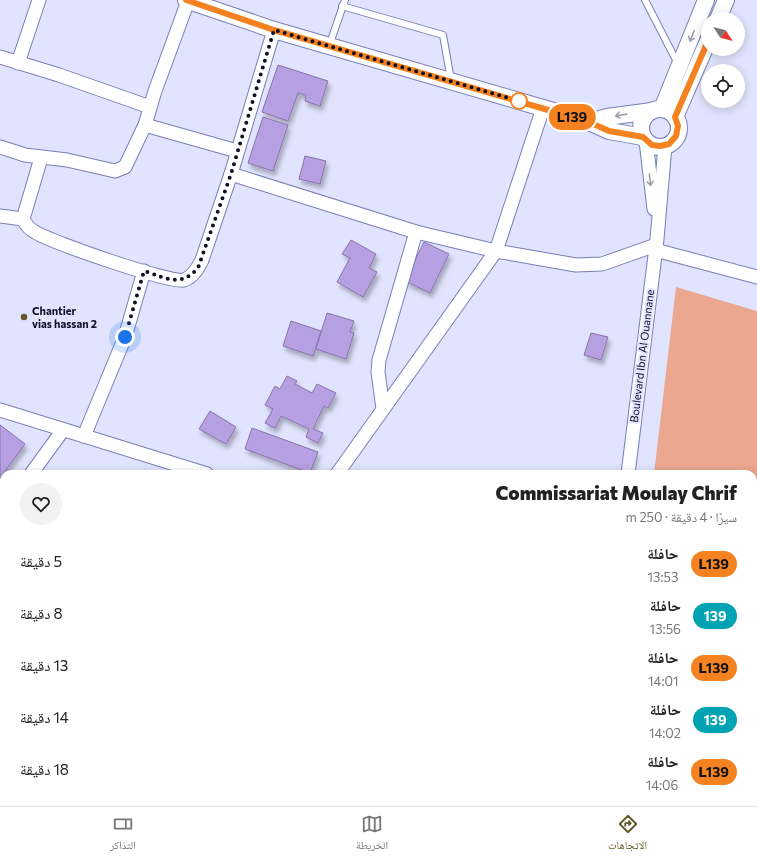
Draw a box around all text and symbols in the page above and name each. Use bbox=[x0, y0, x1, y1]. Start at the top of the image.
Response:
north arrow bbox=[701, 12, 745, 56]
map controls bbox=[701, 12, 745, 108]
one-way arrow bbox=[687, 30, 695, 42]
button: locate bbox=[701, 64, 745, 108]
unlabelled marker bbox=[510, 92, 528, 110]
line badge: L139 bbox=[544, 104, 600, 130]
text: L139 bbox=[557, 108, 587, 125]
one-way arrow bbox=[615, 111, 628, 119]
one-way arrow bbox=[647, 173, 654, 186]
street label: Boulevard Ibn Al Ouannane bbox=[627, 288, 656, 423]
place label: Chantier vias hassan 2 bbox=[32, 304, 97, 330]
marker: Chantier vias hassan 2 bbox=[19, 312, 29, 322]
your location bbox=[115, 327, 135, 347]
text: Commissariat Moulay Chrif bbox=[495, 481, 737, 504]
button: heart bbox=[20, 483, 62, 525]
text: سيرًا · 4 دقيقة · 250 m bbox=[626, 509, 737, 525]
text: حافلة bbox=[647, 544, 679, 562]
text: 5 دقيقة bbox=[20, 552, 62, 570]
text: L139 bbox=[699, 555, 729, 572]
text: 13:53 bbox=[648, 569, 679, 585]
text: حافلة bbox=[650, 596, 681, 614]
text: 8 دقيقة bbox=[20, 604, 62, 622]
text: 139 bbox=[703, 607, 727, 624]
text: 13:56 bbox=[650, 621, 681, 637]
text: حافلة bbox=[647, 648, 679, 666]
text: 13 دقيقة bbox=[20, 656, 68, 674]
text: L139 bbox=[699, 659, 729, 676]
text: 14:01 bbox=[648, 673, 679, 689]
text: حافلة bbox=[650, 700, 681, 718]
text: 14 دقيقة bbox=[20, 708, 69, 726]
text: 139 bbox=[703, 711, 727, 728]
text: 14:02 bbox=[649, 725, 681, 741]
text: حافلة bbox=[647, 752, 679, 770]
text: 18 دقيقة bbox=[20, 760, 69, 778]
text: L139 bbox=[699, 763, 729, 780]
text: 14:06 bbox=[646, 777, 679, 793]
tab: التذاكر bbox=[110, 813, 136, 856]
tab: الخريطة bbox=[356, 813, 388, 856]
tab: الاتجاهات bbox=[608, 813, 647, 856]

